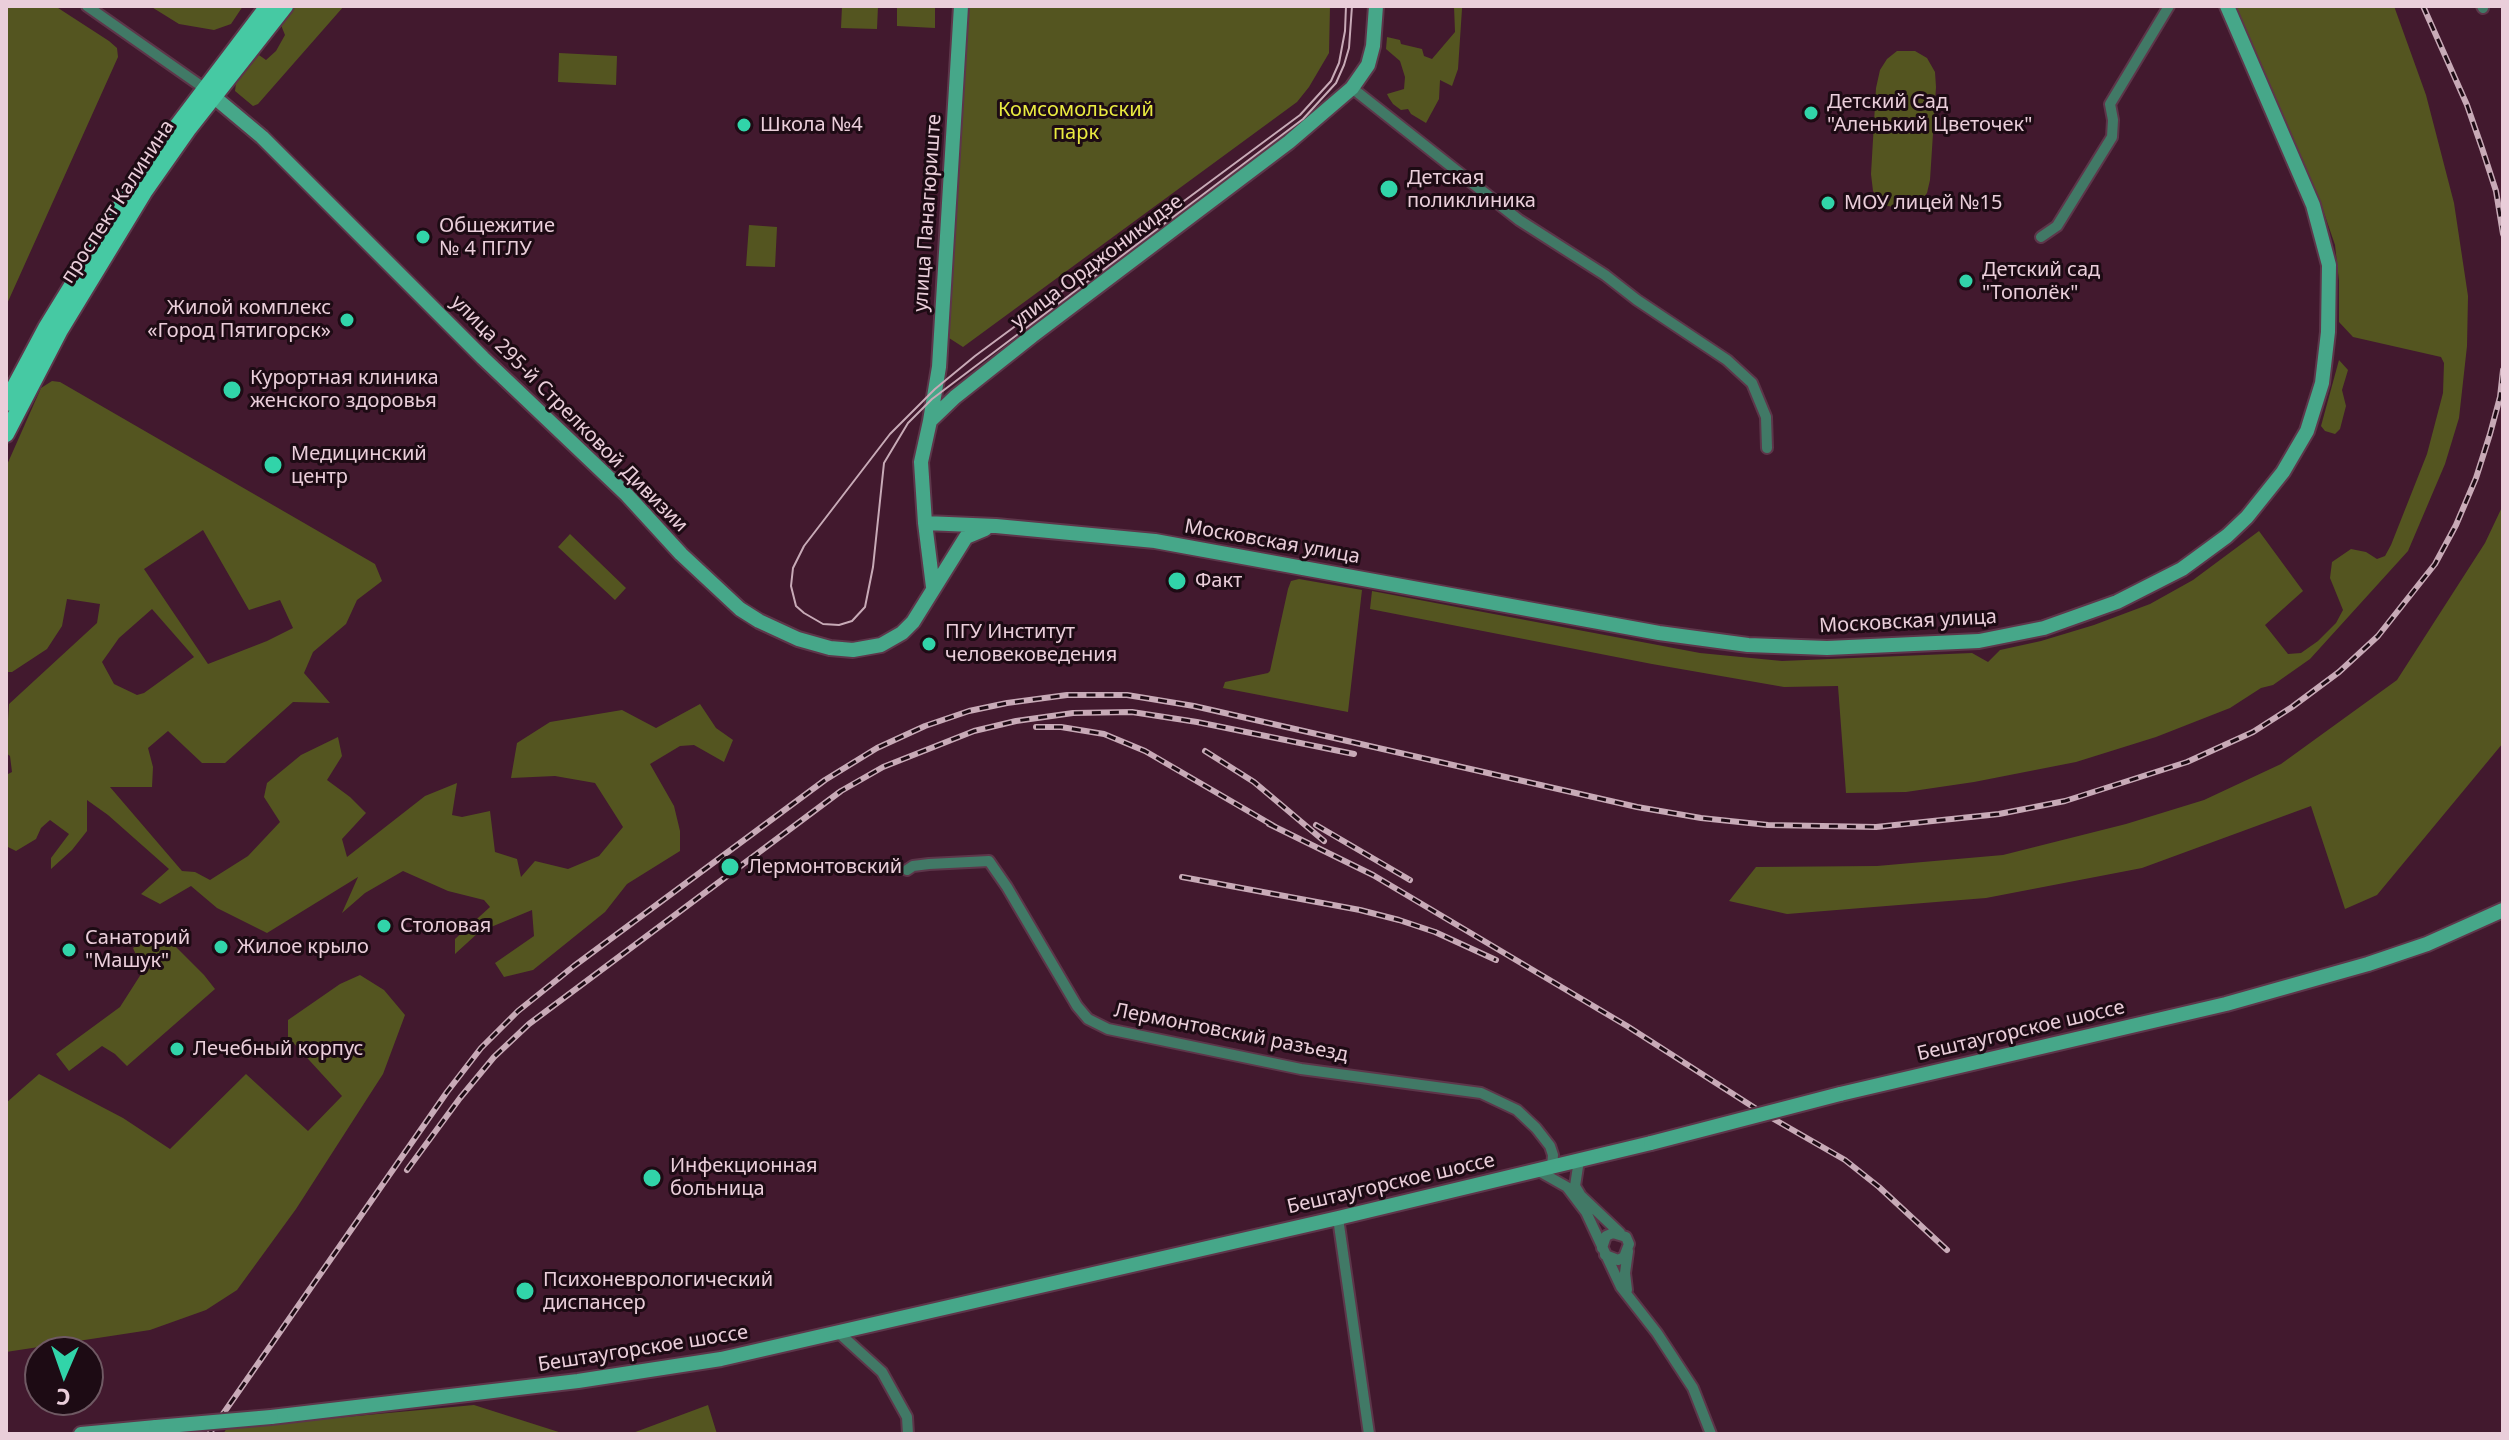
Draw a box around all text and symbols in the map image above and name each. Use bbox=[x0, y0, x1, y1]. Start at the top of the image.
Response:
place label: Детский Сад "Аленький Цветочек" bbox=[1827, 90, 2032, 137]
park label: Комсомольский парк bbox=[998, 98, 1154, 145]
marker: Детский Сад "Аленький Цветочек" bbox=[1802, 104, 1820, 122]
place label: Школа №4 bbox=[760, 113, 863, 137]
street label: улица Панагюриште bbox=[909, 113, 947, 313]
street label: проспект Калинина bbox=[56, 116, 180, 288]
marker: Школа №4 bbox=[735, 116, 753, 134]
place label: Детская поликлиника bbox=[1407, 166, 1536, 213]
marker: Детская поликлиника bbox=[1378, 178, 1400, 200]
street label: улица Орджоникидзе bbox=[1007, 190, 1187, 334]
place label: МОУ лицей №15 bbox=[1844, 191, 2002, 215]
marker: МОУ лицей №15 bbox=[1819, 194, 1837, 212]
place label: Общежитие № 4 ПГЛУ bbox=[439, 214, 555, 261]
marker: Общежитие № 4 ПГЛУ bbox=[414, 228, 432, 246]
place label: Детский сад "Тополёк" bbox=[1982, 258, 2100, 305]
marker: Детский сад "Тополёк" bbox=[1957, 272, 1975, 290]
street label: улица 295-й Стрелковой Дивизии bbox=[445, 290, 693, 538]
place label: Жилой комплекс «Город Пятигорск» bbox=[147, 296, 331, 343]
marker: Жилой комплекс «Город Пятигорск» bbox=[338, 311, 356, 329]
place label: Курортная клиника женского здоровья bbox=[250, 366, 439, 413]
marker: Курортная клиника женского здоровья bbox=[221, 379, 243, 401]
place label: Медицинский центр bbox=[291, 442, 427, 489]
marker: Медицинский центр bbox=[262, 454, 284, 476]
street label: Московская улица bbox=[1182, 515, 1362, 569]
place label: Факт bbox=[1195, 569, 1242, 593]
marker: Факт bbox=[1166, 570, 1188, 592]
street label: Московская улица bbox=[1819, 605, 1997, 639]
place label: ПГУ Институт человековедения bbox=[945, 620, 1117, 667]
marker: ПГУ Институт человековедения bbox=[920, 635, 938, 653]
place label: Лермонтовский bbox=[748, 855, 902, 879]
marker: Лермонтовский bbox=[719, 856, 741, 878]
place label: Столовая bbox=[400, 914, 491, 938]
marker: Столовая bbox=[375, 917, 393, 935]
place label: Санаторий "Машук" bbox=[85, 926, 190, 973]
place label: Жилое крыло bbox=[237, 935, 369, 959]
marker: Жилое крыло bbox=[212, 938, 230, 956]
marker: Санаторий "Машук" bbox=[60, 941, 78, 959]
street label: Бештаугорское шоссе bbox=[1915, 995, 2127, 1067]
street label: Лермонтовский разъезд bbox=[1112, 999, 1350, 1067]
place label: Лечебный корпус bbox=[193, 1037, 363, 1061]
marker: Лечебный корпус bbox=[168, 1040, 186, 1058]
street label: Бештаугорское шоссе bbox=[1285, 1148, 1497, 1220]
place label: Инфекционная больница bbox=[670, 1154, 818, 1201]
marker: Инфекционная больница bbox=[641, 1167, 663, 1189]
place label: Психоневрологический диспансер bbox=[543, 1268, 773, 1315]
marker: Психоневрологический диспансер bbox=[514, 1280, 536, 1302]
street label: Бештаугорское шоссе bbox=[536, 1321, 750, 1377]
north arrow bbox=[24, 1336, 104, 1416]
text: С bbox=[56, 1383, 71, 1413]

